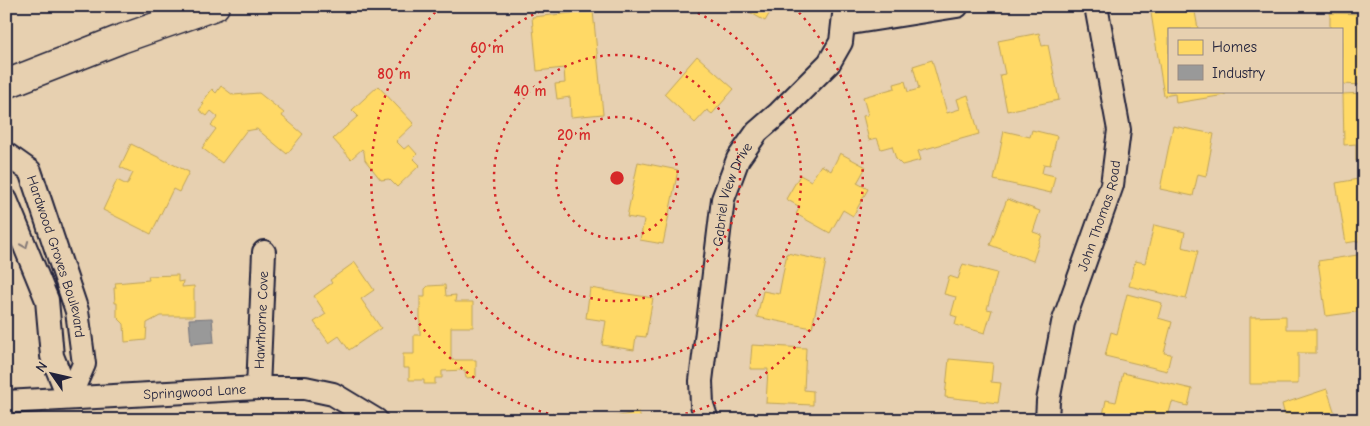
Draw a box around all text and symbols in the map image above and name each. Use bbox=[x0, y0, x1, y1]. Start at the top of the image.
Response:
legend bbox=[1168, 28, 1342, 92]
text: Homes bbox=[1212, 38, 1257, 56]
text: 60 m bbox=[470, 39, 504, 57]
text: Industry bbox=[1212, 64, 1265, 82]
text: 80 m bbox=[377, 65, 411, 83]
text: 40 m bbox=[514, 82, 547, 100]
text: 20 m bbox=[557, 126, 591, 144]
street label: Gabriel View Drive bbox=[709, 139, 756, 247]
street label: John Thomas Road bbox=[1074, 159, 1124, 273]
centre of rings bbox=[608, 169, 626, 187]
street label: Hardwood Groves Boulevard bbox=[23, 173, 89, 339]
one-way arrow bbox=[18, 240, 29, 249]
street label: Hawthorne Cove bbox=[250, 271, 272, 369]
north arrow bbox=[28, 348, 78, 398]
text: N bbox=[32, 358, 51, 376]
street label: Springwood Lane bbox=[143, 380, 247, 403]

